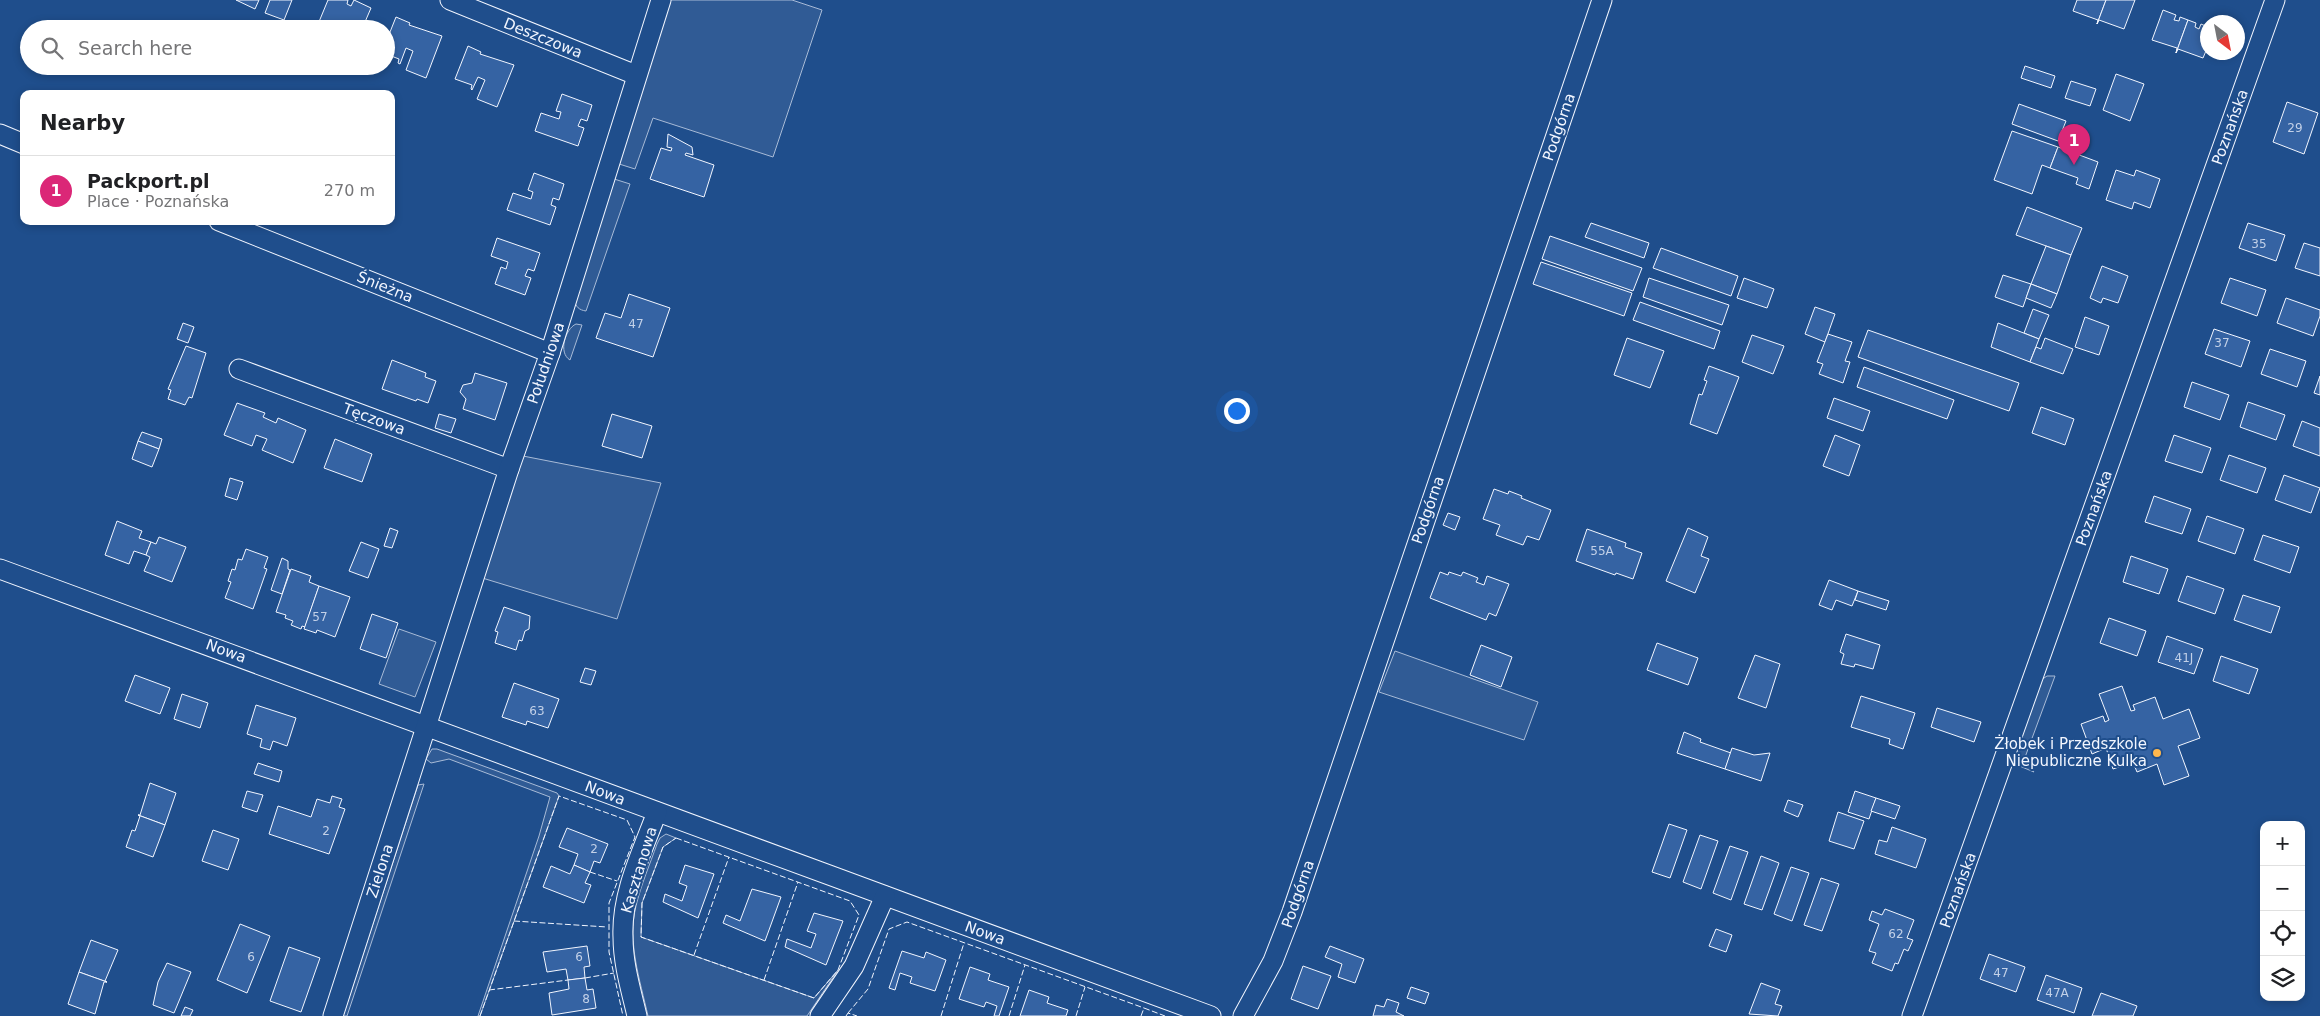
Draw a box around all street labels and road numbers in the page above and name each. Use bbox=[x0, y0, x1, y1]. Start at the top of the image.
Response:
street label: Deszczowa bbox=[501, 14, 585, 62]
street label: Poznańska bbox=[2208, 87, 2252, 167]
street label: Podgórna bbox=[1539, 91, 1579, 163]
street label: Śnieżna bbox=[354, 267, 416, 306]
street label: Południowa bbox=[524, 320, 568, 406]
street label: Tęczowa bbox=[339, 399, 408, 439]
street label: Poznańska bbox=[2072, 468, 2116, 548]
street label: Podgórna bbox=[1408, 474, 1448, 546]
street label: Nowa bbox=[203, 635, 249, 667]
street label: Nowa bbox=[582, 777, 628, 809]
street label: Kasztanowa bbox=[617, 824, 661, 916]
street label: Zielona bbox=[363, 842, 397, 900]
street label: Poznańska bbox=[1936, 850, 1980, 930]
street label: Podgórna bbox=[1278, 858, 1318, 930]
street label: Nowa bbox=[962, 917, 1008, 949]

